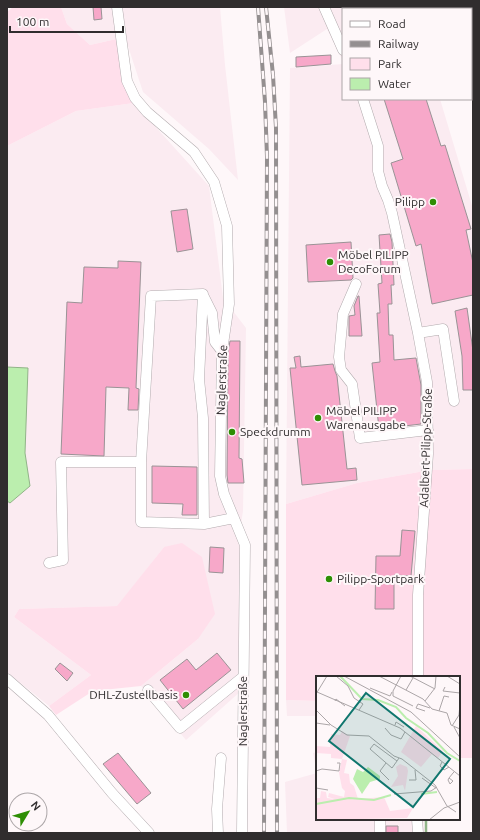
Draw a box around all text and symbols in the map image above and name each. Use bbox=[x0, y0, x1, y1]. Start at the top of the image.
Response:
scale bar bbox=[10, 8, 123, 34]
legend bbox=[342, 8, 472, 100]
text: 100 m bbox=[16, 15, 49, 28]
text: Road bbox=[378, 17, 406, 30]
text: Railway bbox=[378, 37, 419, 50]
text: Park bbox=[378, 57, 402, 70]
text: Water bbox=[378, 77, 411, 90]
place label: Pilipp bbox=[395, 195, 425, 208]
marker: Pilipp bbox=[428, 197, 438, 207]
place label: Möbel PILIPP DecoForum bbox=[338, 248, 409, 275]
marker: Möbel PILIPP DecoForum bbox=[325, 257, 335, 267]
street label: Naglerstraße bbox=[214, 345, 229, 415]
street label: Adalbert-Pilipp-Straße bbox=[417, 388, 434, 508]
place label: Möbel PILIPP Warenausgabe bbox=[326, 404, 406, 431]
marker: Möbel PILIPP Warenausgabe bbox=[313, 413, 323, 423]
place label: Speckdrumm bbox=[240, 425, 311, 438]
marker: Speckdrumm bbox=[227, 427, 237, 437]
place label: Pilipp-Sportpark bbox=[337, 572, 424, 585]
marker: Pilipp-Sportpark bbox=[324, 574, 334, 584]
street label: Naglerstraße bbox=[236, 676, 249, 746]
inset map bbox=[316, 676, 460, 820]
place label: DHL-Zustellbasis bbox=[89, 688, 178, 701]
marker: DHL-Zustellbasis bbox=[181, 690, 191, 700]
north arrow bbox=[8, 792, 48, 832]
text: N bbox=[29, 799, 43, 813]

